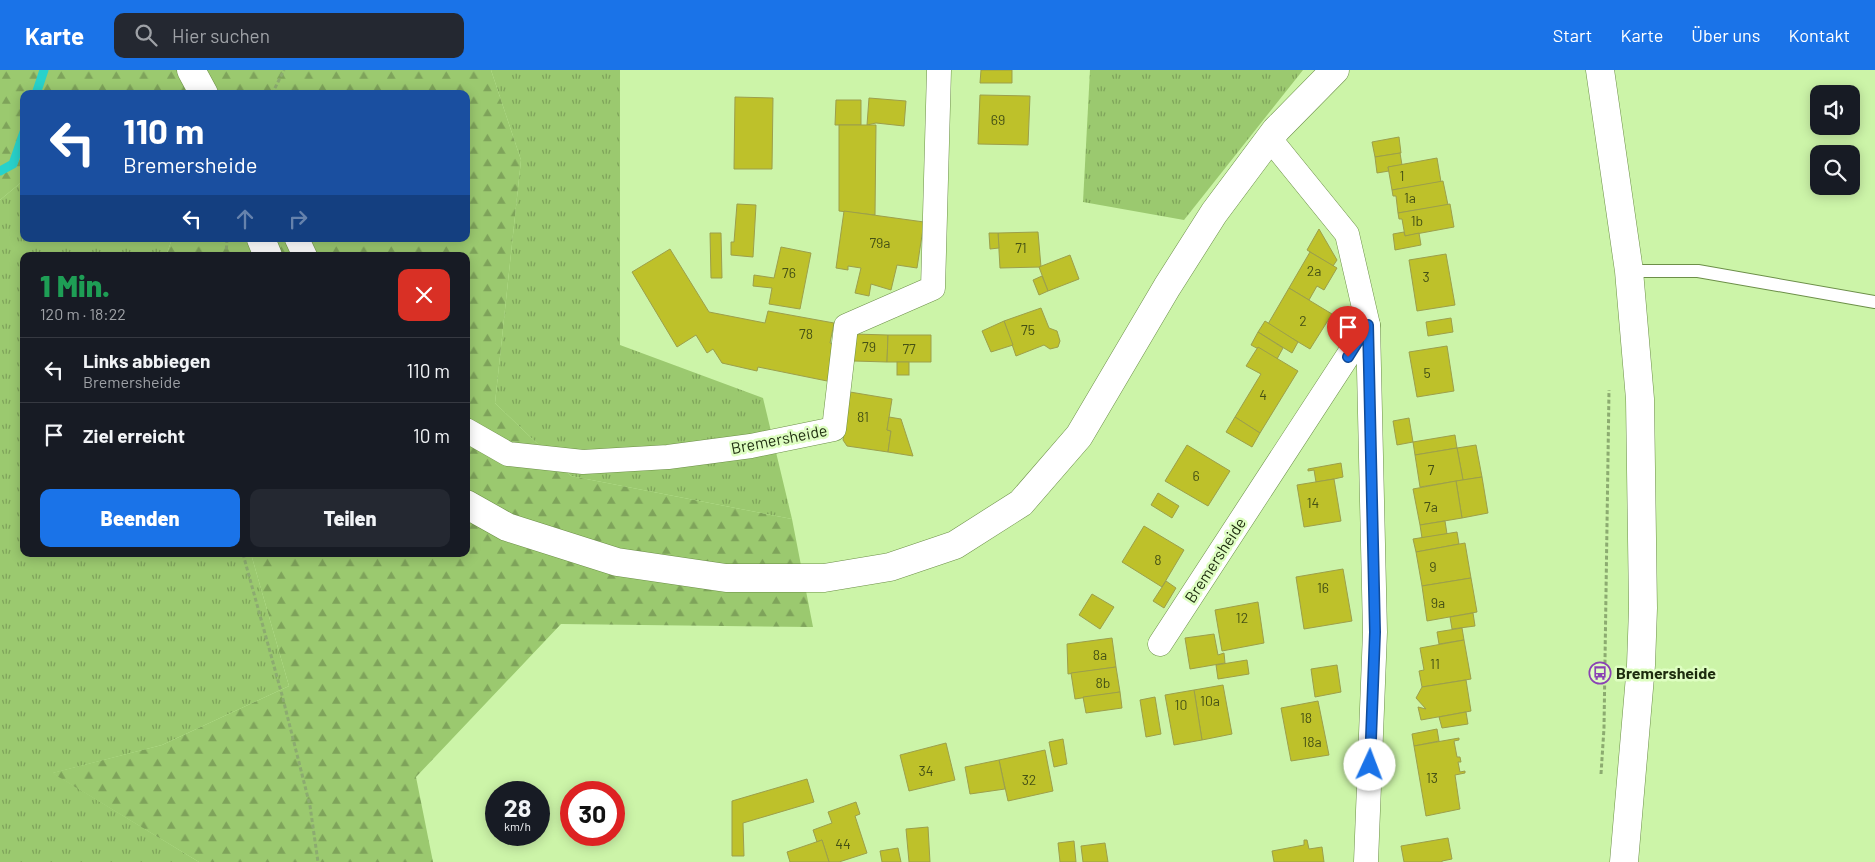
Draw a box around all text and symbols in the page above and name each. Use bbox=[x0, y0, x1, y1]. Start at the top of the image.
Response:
search box bbox=[114, 13, 464, 58]
text: Karte bbox=[25, 21, 84, 50]
icon: search bbox=[132, 21, 160, 49]
text: Hier suchen bbox=[172, 24, 270, 47]
text: Start bbox=[1553, 24, 1592, 46]
text: Karte bbox=[1620, 24, 1663, 46]
text: Über uns bbox=[1691, 24, 1760, 46]
text: Kontakt bbox=[1788, 24, 1850, 46]
map controls bbox=[1810, 85, 1860, 195]
button: sound bbox=[1810, 85, 1860, 135]
text: 110 m bbox=[123, 109, 204, 151]
icon: left bbox=[40, 110, 105, 175]
house number: 69 bbox=[991, 111, 1005, 128]
button: search bbox=[1810, 145, 1860, 195]
text: Bremersheide bbox=[123, 151, 258, 177]
house number: 1 bbox=[1400, 167, 1404, 184]
house number: 1a bbox=[1404, 189, 1416, 206]
icon: left bbox=[178, 205, 206, 233]
icon: ahead bbox=[231, 205, 259, 233]
icon: right bbox=[284, 205, 312, 233]
house number: 1b bbox=[1411, 212, 1423, 229]
house number: 79a bbox=[869, 234, 891, 251]
house number: 71 bbox=[1015, 239, 1027, 256]
house number: 2a bbox=[1307, 262, 1321, 279]
house number: 76 bbox=[782, 264, 796, 281]
text: 1 Min. bbox=[40, 267, 110, 303]
house number: 3 bbox=[1422, 268, 1430, 285]
button: close bbox=[398, 269, 450, 321]
text: 120 m · 18:22 bbox=[40, 304, 126, 323]
pin bbox=[1327, 306, 1369, 357]
house number: 2 bbox=[1299, 312, 1307, 329]
icon: arrive bbox=[1334, 313, 1362, 341]
house number: 75 bbox=[1021, 321, 1035, 338]
house number: 78 bbox=[799, 325, 813, 342]
house number: 79 bbox=[862, 338, 876, 355]
house number: 77 bbox=[902, 340, 916, 357]
text: Links abbiegen bbox=[83, 349, 210, 372]
icon: left bbox=[40, 356, 68, 384]
text: 110 m bbox=[406, 359, 450, 382]
house number: 5 bbox=[1423, 364, 1431, 381]
text: Bremersheide bbox=[83, 372, 181, 391]
house number: 4 bbox=[1259, 386, 1267, 403]
house number: 81 bbox=[857, 408, 869, 425]
street label: Bremersheide bbox=[729, 420, 829, 457]
icon: arrive bbox=[40, 421, 68, 449]
text: Ziel erreicht bbox=[83, 424, 185, 447]
text: 10 m bbox=[413, 424, 450, 447]
house number: 7 bbox=[1428, 461, 1435, 478]
house number: 6 bbox=[1192, 467, 1200, 484]
button: Beenden bbox=[40, 489, 240, 547]
button: Teilen bbox=[250, 489, 450, 547]
house number: 14 bbox=[1307, 494, 1319, 511]
house number: 7a bbox=[1424, 498, 1438, 515]
street label: Bremersheide bbox=[1180, 514, 1249, 606]
house number: 8 bbox=[1154, 551, 1162, 568]
house number: 9 bbox=[1429, 558, 1437, 575]
house number: 16 bbox=[1317, 579, 1329, 596]
house number: 9a bbox=[1431, 594, 1445, 611]
house number: 12 bbox=[1236, 609, 1248, 626]
house number: 8a bbox=[1093, 646, 1107, 663]
house number: 11 bbox=[1430, 655, 1440, 672]
bus stop icon: Bremersheide bbox=[1588, 661, 1612, 685]
place label: Bremersheide bbox=[1616, 663, 1716, 682]
house number: 8b bbox=[1096, 674, 1110, 691]
house number: 10a bbox=[1200, 692, 1220, 709]
house number: 10 bbox=[1175, 696, 1187, 713]
house number: 18 bbox=[1300, 709, 1312, 726]
house number: 18a bbox=[1302, 733, 1322, 750]
position arrow bbox=[1343, 738, 1395, 790]
house number: 34 bbox=[919, 762, 933, 779]
house number: 13 bbox=[1426, 769, 1438, 786]
house number: 32 bbox=[1022, 771, 1036, 788]
speed limit sign: 30 bbox=[560, 781, 625, 846]
text: 28 bbox=[504, 792, 531, 822]
text: km/h bbox=[504, 819, 531, 833]
house number: 44 bbox=[835, 835, 851, 852]

